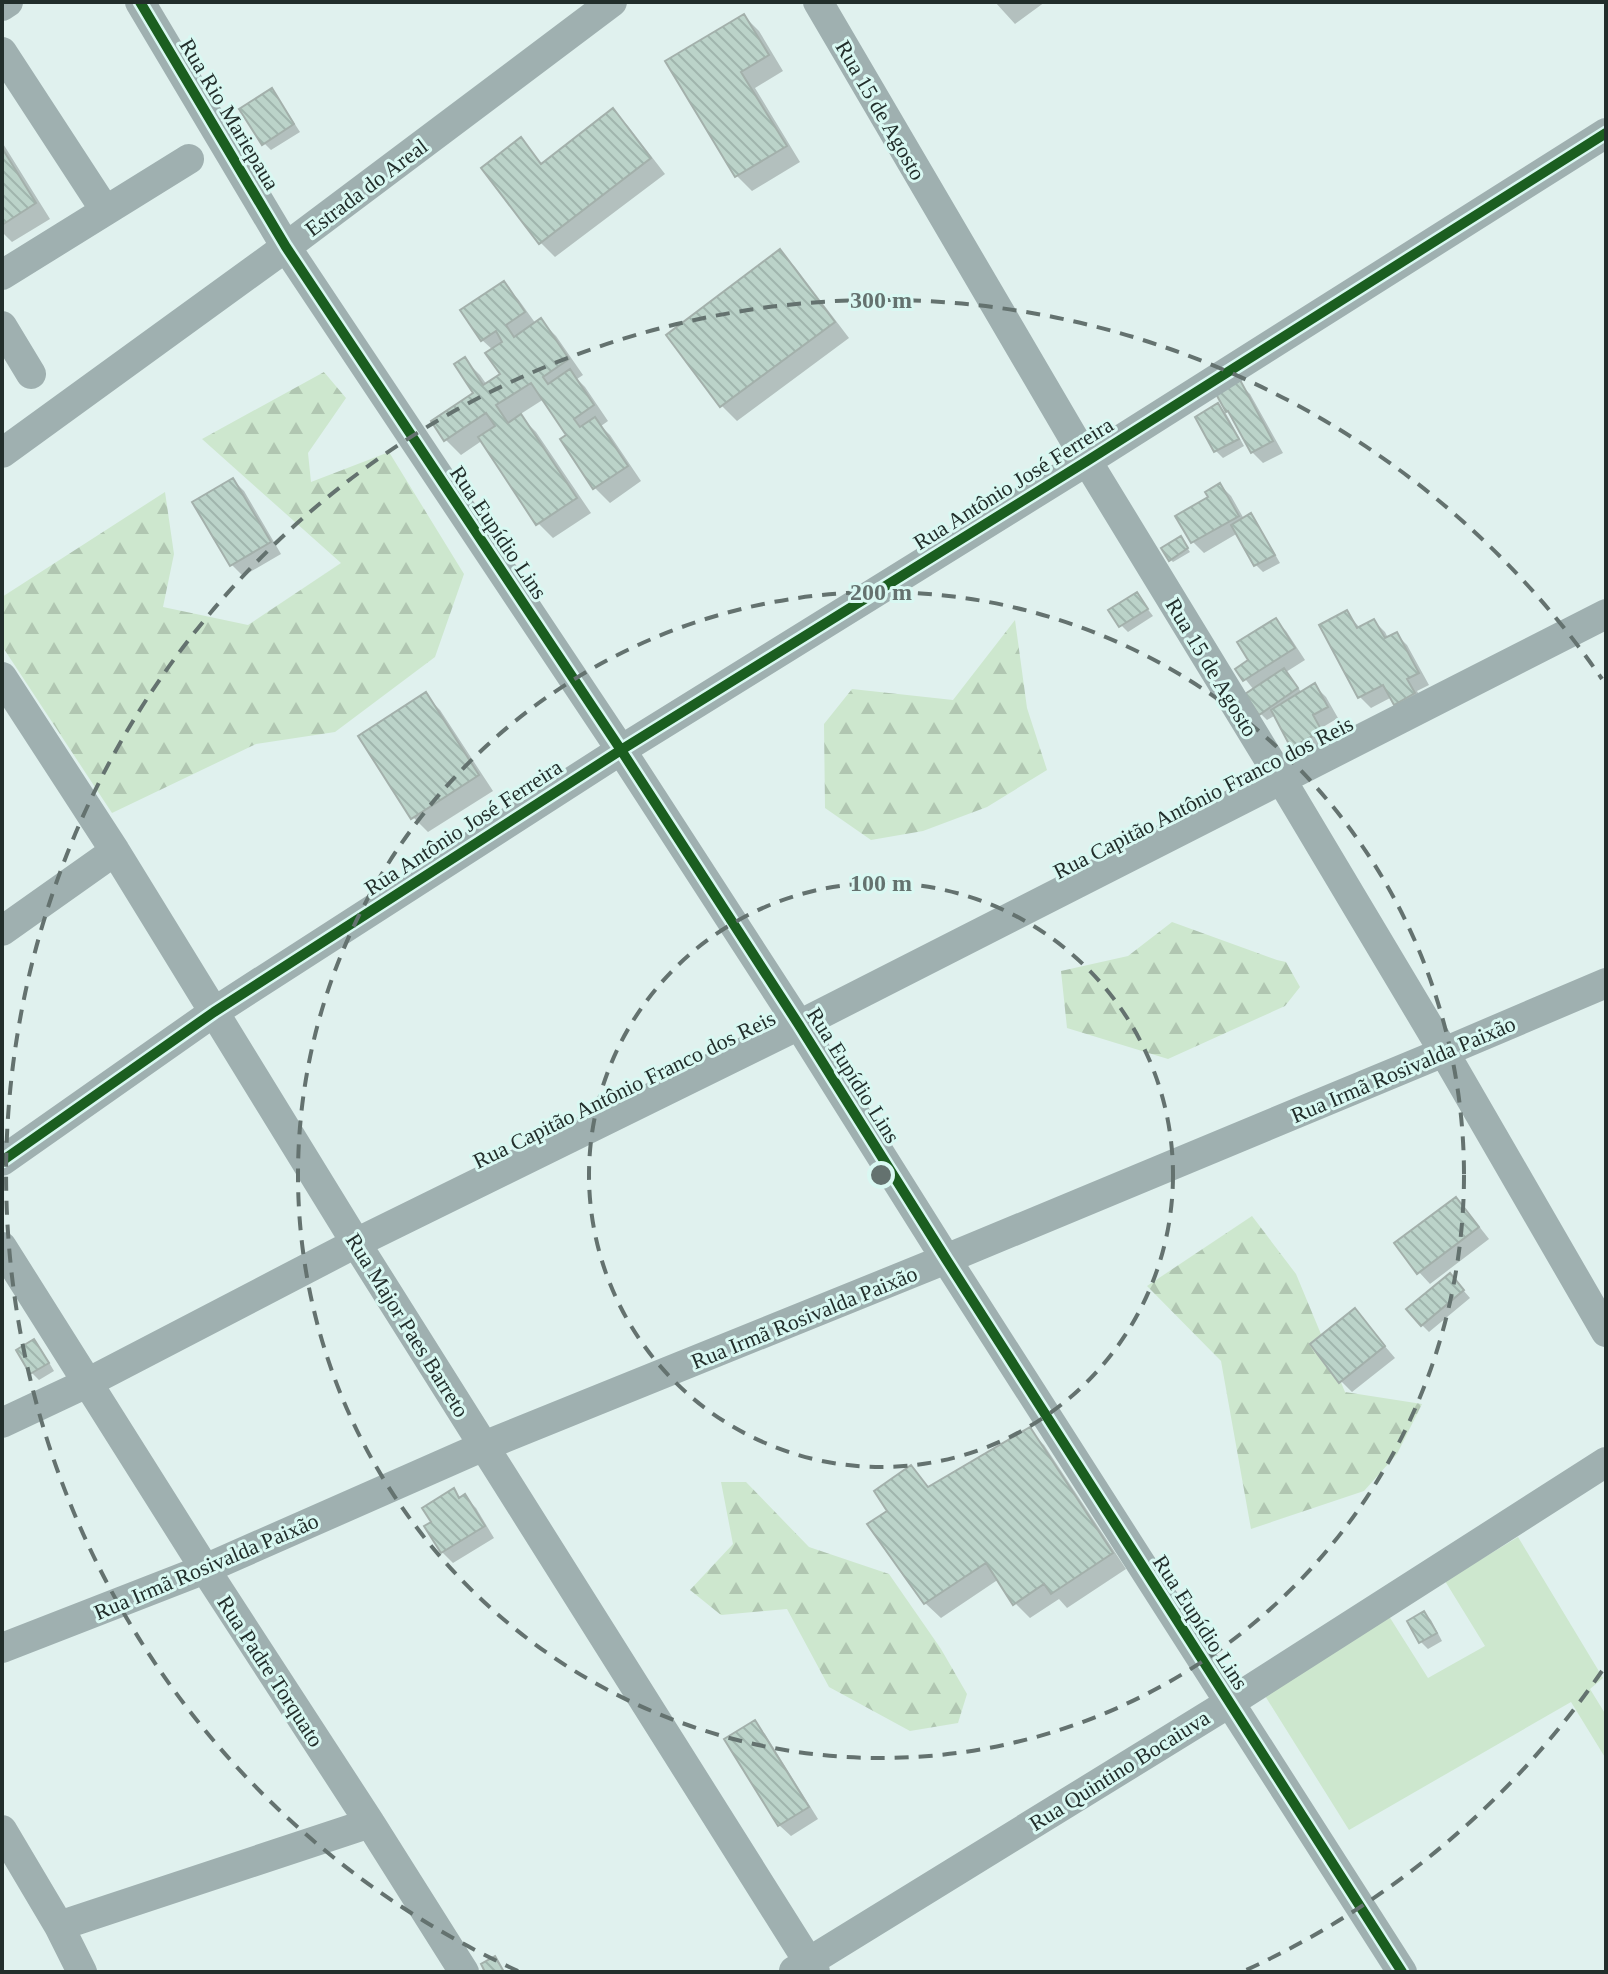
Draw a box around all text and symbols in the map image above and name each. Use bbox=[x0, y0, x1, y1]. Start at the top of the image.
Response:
street label: Rua Rio Mariepaua bbox=[174, 34, 285, 195]
street label: Rua 15 de Agosto bbox=[830, 36, 931, 185]
street label: Estrada do Areal bbox=[300, 133, 432, 241]
text: 300 m bbox=[850, 287, 912, 313]
street label: Rua Antônio José Ferreira bbox=[909, 412, 1118, 555]
street label: Rua Eupídio Lins bbox=[445, 461, 552, 604]
text: 200 m bbox=[850, 579, 912, 605]
street label: Rua 15 de Agosto bbox=[1160, 594, 1263, 741]
street label: Rua Capitão Antônio Franco dos Reis bbox=[1049, 711, 1357, 884]
street label: Rua Antônio José Ferreira bbox=[360, 754, 567, 901]
text: 100 m bbox=[850, 870, 912, 896]
street label: Rua Eupídio Lins bbox=[802, 1003, 905, 1148]
street label: Rua Capitão Antônio Franco dos Reis bbox=[469, 1005, 779, 1174]
street label: Rua Irmã Rosivalda Paixão bbox=[1287, 1011, 1519, 1128]
centre of rings bbox=[867, 1161, 895, 1189]
street label: Rua Major Paes Barreto bbox=[341, 1229, 474, 1422]
street label: Rua Irmã Rosivalda Paixão bbox=[688, 1261, 921, 1374]
street label: Rua Irmã Rosivalda Paixão bbox=[90, 1508, 322, 1625]
street label: Rua Eupídio Lins bbox=[1148, 1550, 1253, 1694]
street label: Rua Padre Torquato bbox=[212, 1591, 329, 1752]
street label: Rua Quintino Bocaiuva bbox=[1025, 1705, 1214, 1836]

